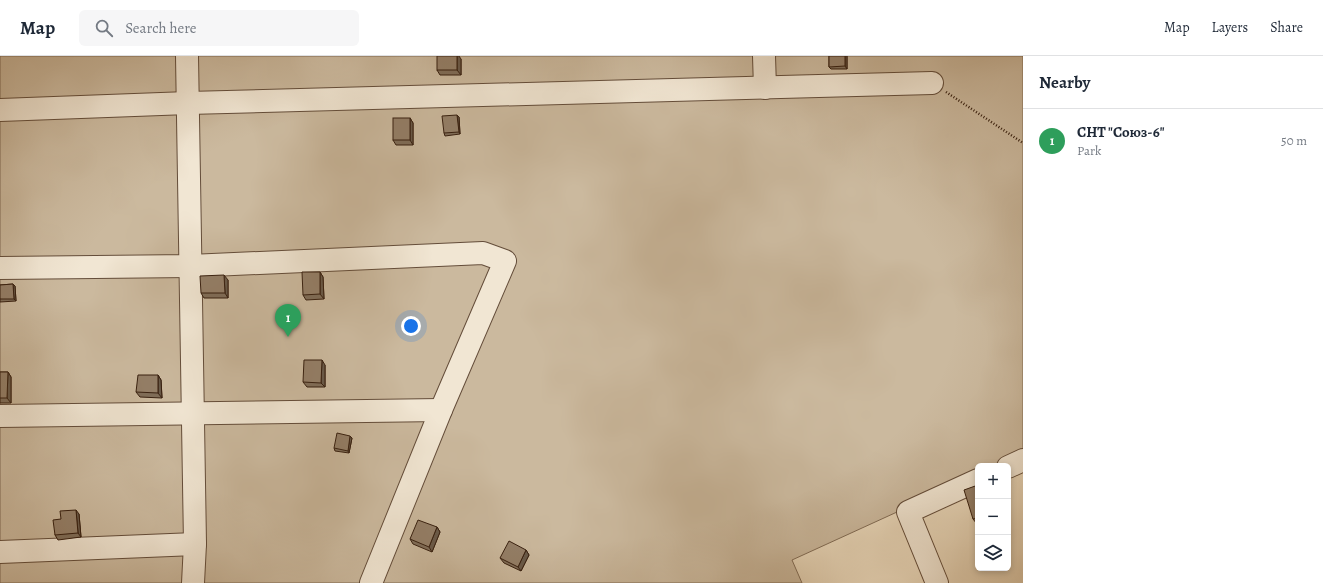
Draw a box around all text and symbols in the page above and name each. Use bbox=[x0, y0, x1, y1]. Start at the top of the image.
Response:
search box bbox=[79, 10, 359, 46]
text: Map bbox=[20, 15, 55, 41]
icon: search bbox=[93, 17, 115, 39]
text: Search here bbox=[125, 18, 197, 38]
text: Map bbox=[1164, 18, 1190, 37]
text: Layers bbox=[1212, 18, 1248, 37]
text: Share bbox=[1270, 18, 1303, 37]
text: Nearby bbox=[1039, 71, 1090, 94]
text: СНТ "Союз-6" bbox=[1077, 122, 1164, 142]
text: 1 bbox=[1050, 132, 1054, 149]
text: 50 m bbox=[1281, 132, 1307, 149]
text: Park bbox=[1077, 142, 1101, 159]
pin: 1 bbox=[275, 304, 301, 337]
your location bbox=[401, 316, 421, 336]
map controls bbox=[975, 463, 1011, 571]
button: + bbox=[975, 463, 1011, 499]
button: − bbox=[975, 499, 1011, 535]
button: layers bbox=[975, 535, 1011, 571]

